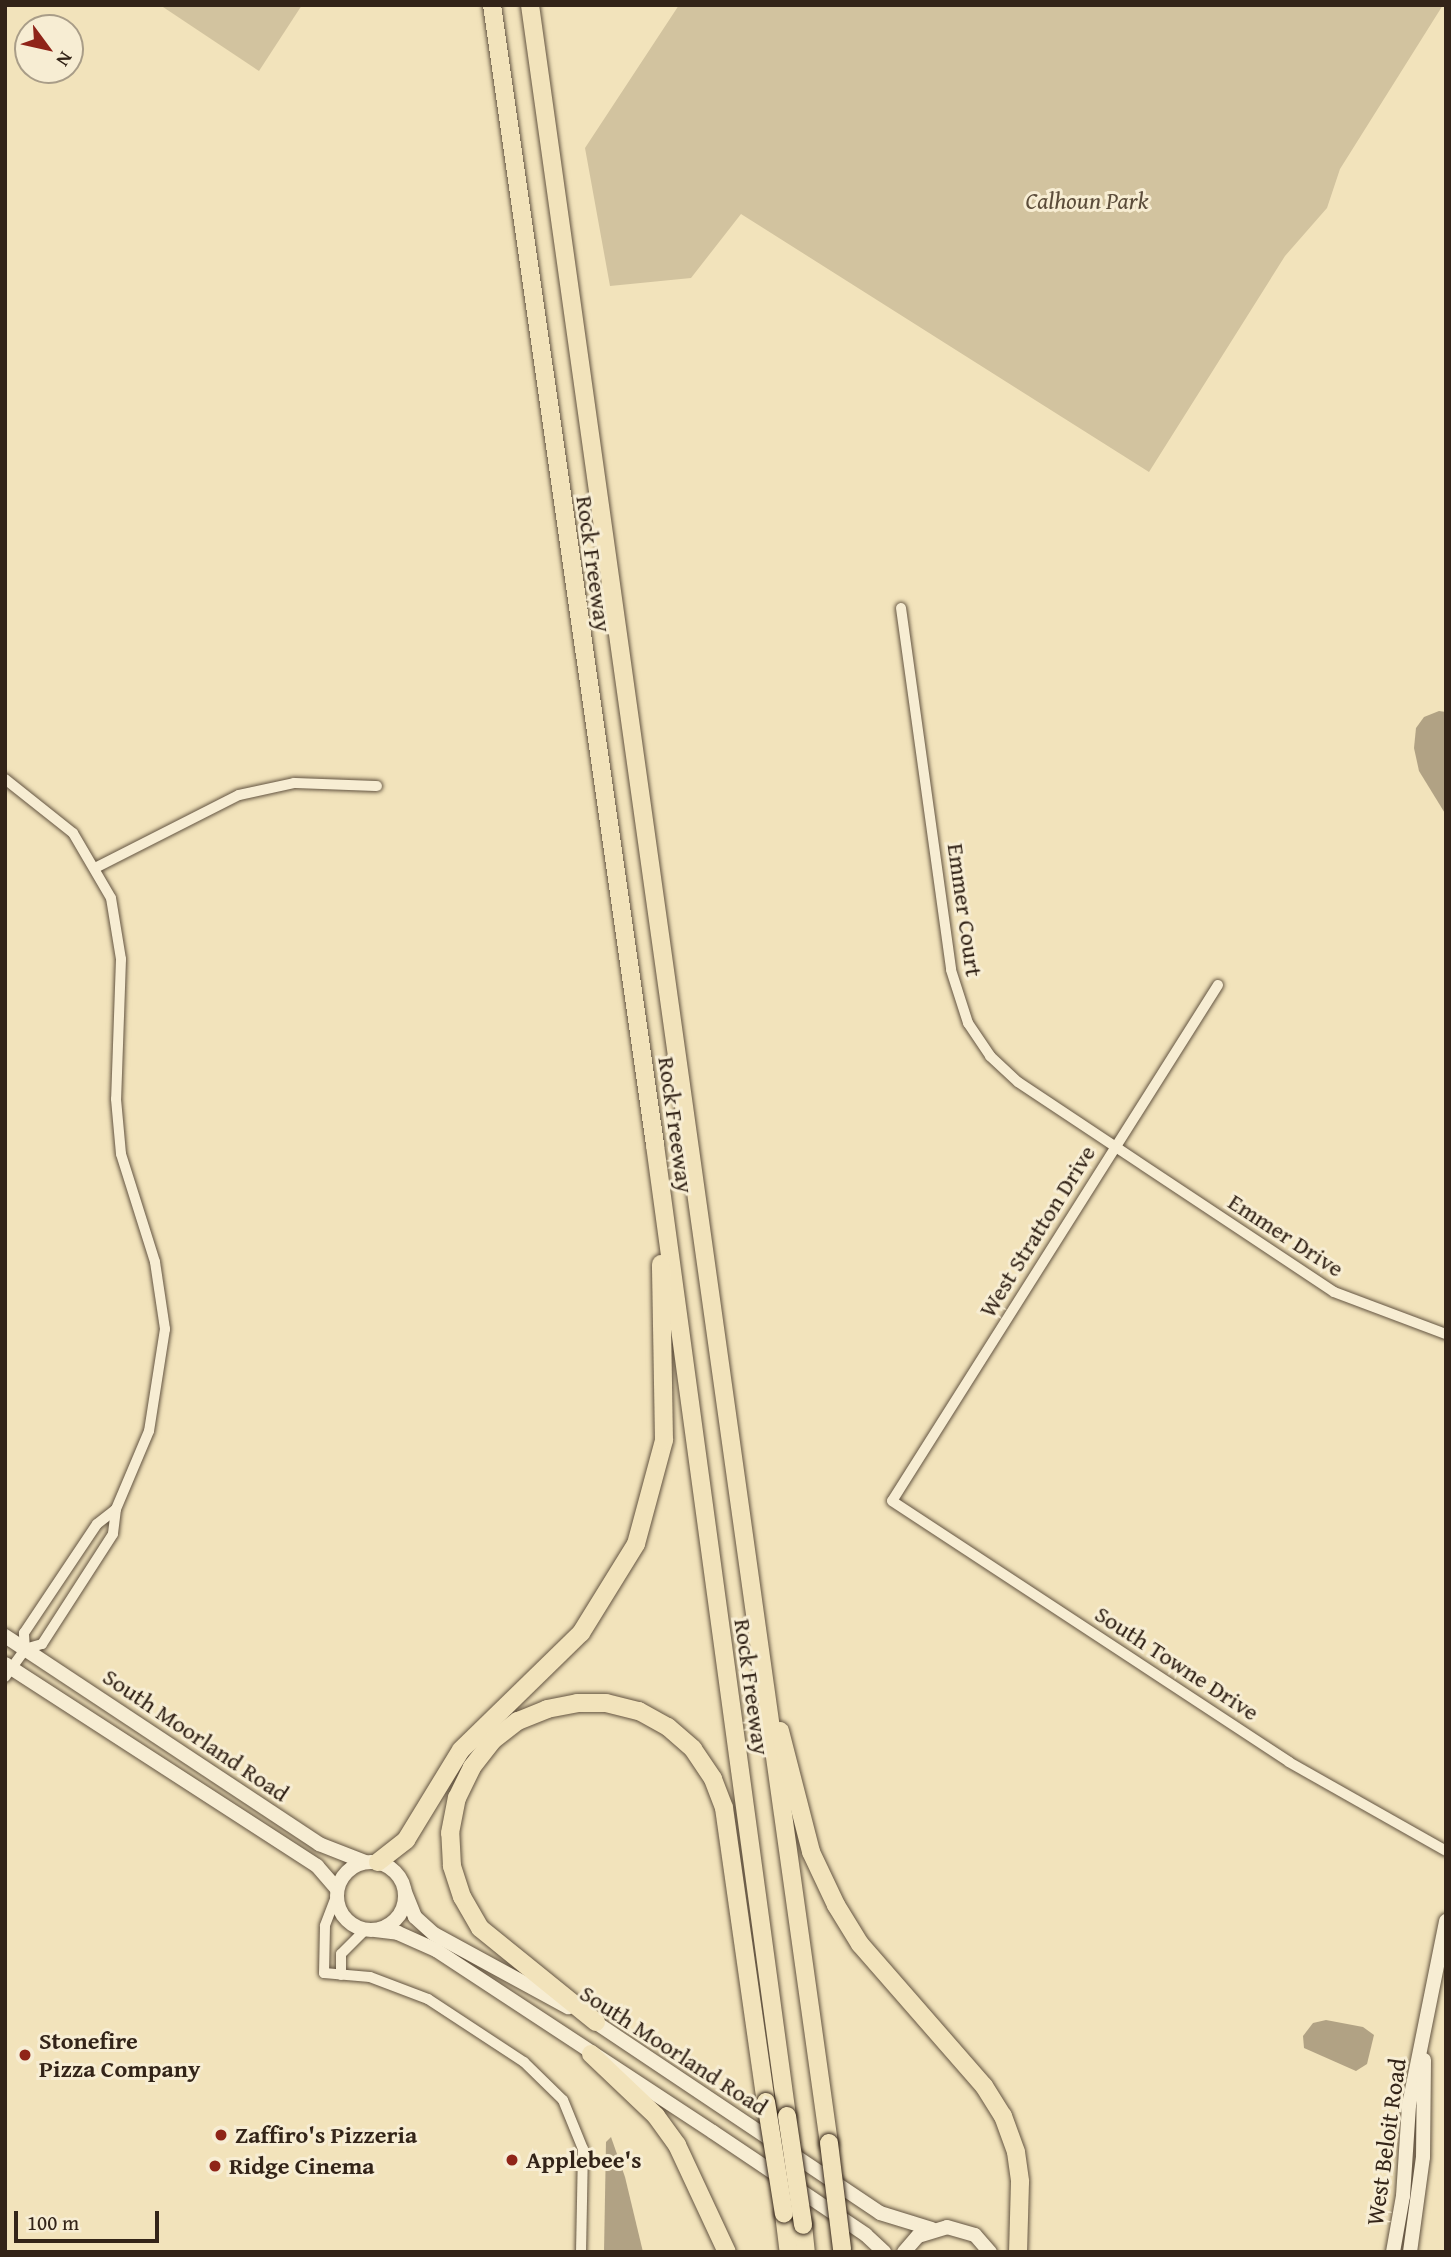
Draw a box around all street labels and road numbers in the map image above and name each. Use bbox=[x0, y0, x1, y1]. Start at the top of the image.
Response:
street label: Rock Freeway bbox=[570, 494, 618, 634]
street label: Emmer Court bbox=[941, 841, 989, 979]
street label: Rock Freeway bbox=[652, 1055, 700, 1195]
street label: West Stratton Drive bbox=[973, 1140, 1101, 1322]
street label: Emmer Drive bbox=[1223, 1187, 1349, 1283]
street label: South Towne Drive bbox=[1090, 1599, 1264, 1727]
street label: Rock Freeway bbox=[728, 1617, 776, 1757]
street label: South Moorland Road bbox=[98, 1662, 294, 1808]
street label: South Moorland Road bbox=[575, 1979, 773, 2121]
street label: West Beloit Road bbox=[1360, 2057, 1412, 2227]

